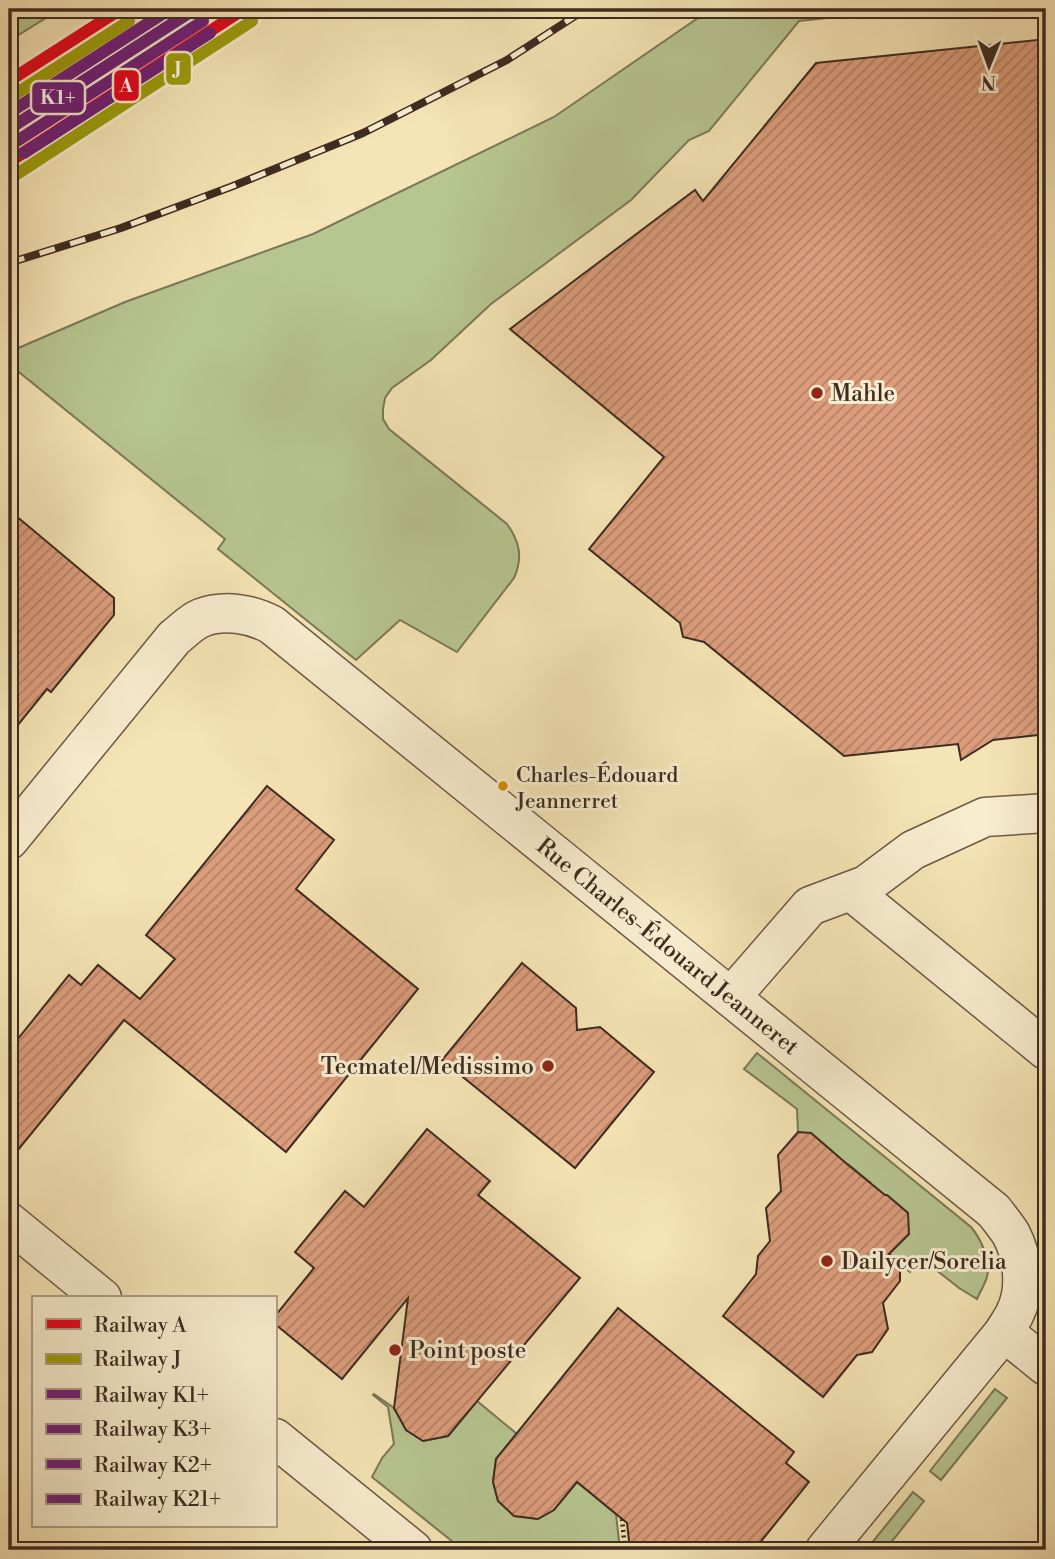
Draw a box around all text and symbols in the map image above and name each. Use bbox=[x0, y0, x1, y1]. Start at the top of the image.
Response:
north arrow bbox=[954, 32, 1024, 102]
line badge: J bbox=[165, 52, 192, 86]
text: J bbox=[171, 58, 182, 82]
line badge: A bbox=[113, 69, 140, 102]
text: N bbox=[981, 70, 996, 94]
text: A bbox=[118, 74, 133, 98]
line badge: K1+ bbox=[31, 81, 85, 114]
text: K1+ bbox=[40, 86, 76, 110]
place label: Mahle bbox=[831, 380, 895, 408]
marker: Mahle bbox=[809, 385, 825, 401]
place label: Charles-Édouard Jeannerret bbox=[515, 761, 678, 815]
marker: Charles-Édouard Jeannerret bbox=[496, 779, 510, 793]
street label: Rue Charles-Édouard Jeanneret bbox=[531, 831, 805, 1061]
place label: Tecmatel/Medissimo bbox=[321, 1053, 534, 1081]
marker: Tecmatel/Medissimo bbox=[540, 1058, 556, 1074]
place label: Dailycer/Sorelia bbox=[841, 1248, 1007, 1276]
marker: Dailycer/Sorelia bbox=[819, 1253, 835, 1269]
legend bbox=[32, 1296, 276, 1528]
text: Railway A bbox=[94, 1313, 187, 1339]
place label: Point poste bbox=[409, 1337, 526, 1365]
marker: Point poste bbox=[387, 1342, 403, 1358]
text: Railway J bbox=[94, 1347, 182, 1373]
text: Railway K1+ bbox=[94, 1383, 209, 1409]
text: Railway K3+ bbox=[94, 1417, 211, 1443]
text: Railway K2+ bbox=[94, 1453, 212, 1479]
text: Railway K21+ bbox=[94, 1487, 221, 1513]

